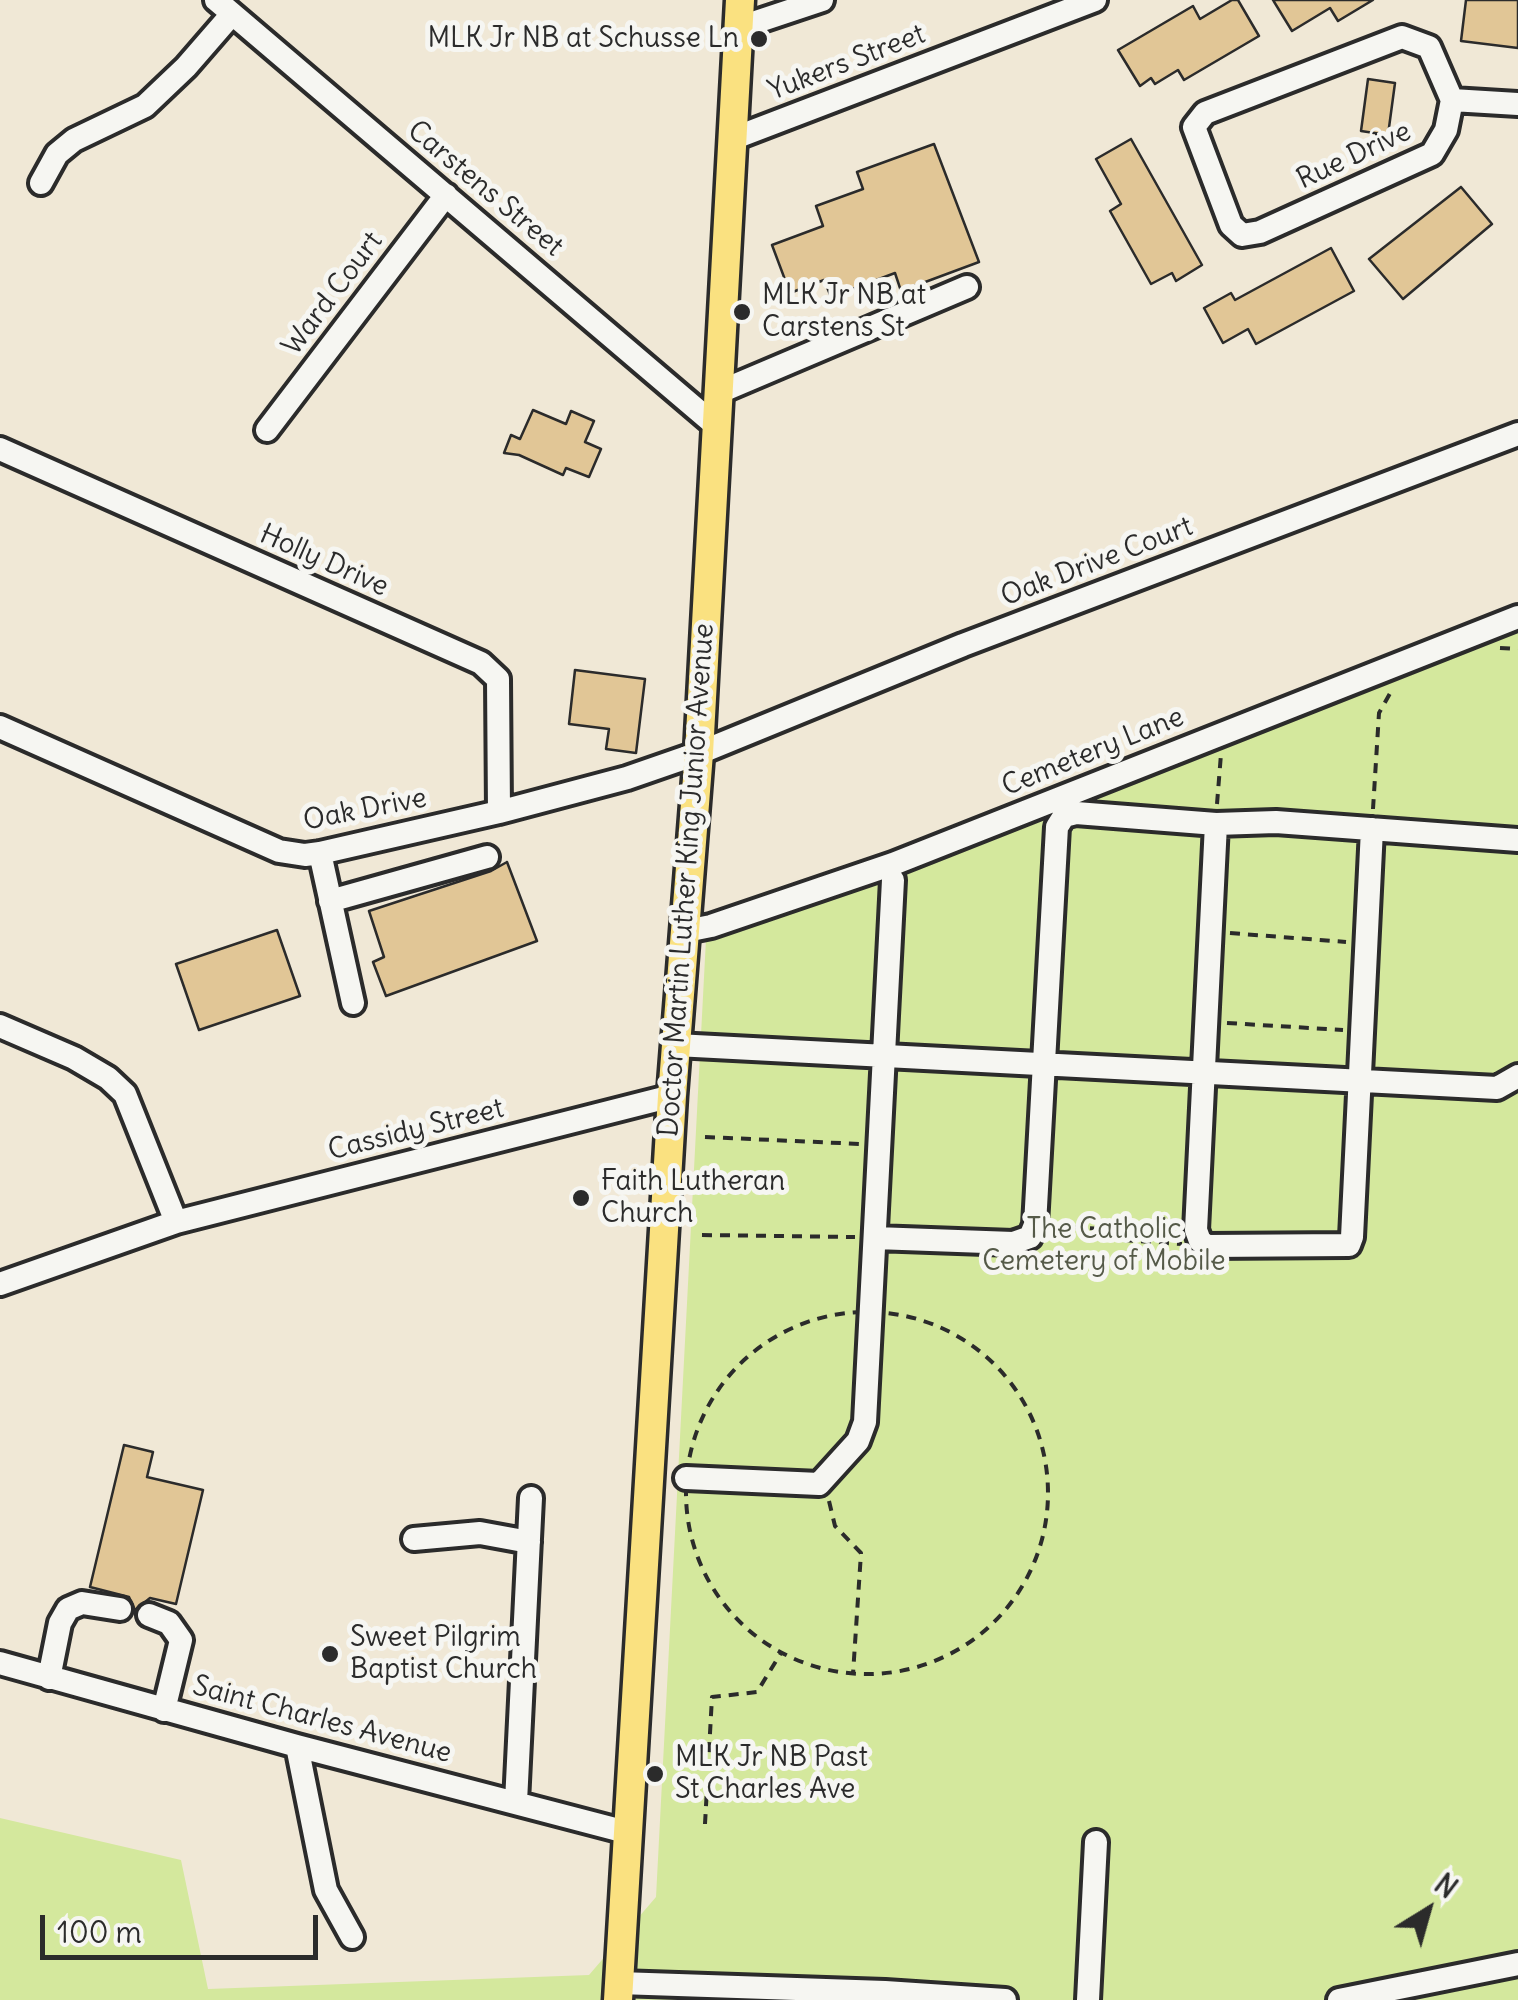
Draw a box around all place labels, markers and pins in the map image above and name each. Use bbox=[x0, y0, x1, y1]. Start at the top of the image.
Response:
place label: MLK Jr NB at Schusse Ln bbox=[427, 22, 739, 56]
marker: MLK Jr NB at Schusse Ln bbox=[748, 28, 770, 50]
place label: MLK Jr NB at Carstens St bbox=[762, 279, 926, 345]
marker: MLK Jr NB at Carstens St bbox=[731, 301, 753, 323]
place label: Faith Lutheran Church bbox=[601, 1165, 785, 1231]
marker: Faith Lutheran Church bbox=[570, 1187, 592, 1209]
place label: Sweet Pilgrim Baptist Church bbox=[350, 1621, 537, 1687]
marker: Sweet Pilgrim Baptist Church bbox=[319, 1643, 341, 1665]
place label: MLK Jr NB Past St Charles Ave bbox=[675, 1741, 868, 1807]
marker: MLK Jr NB Past St Charles Ave bbox=[644, 1763, 666, 1785]

